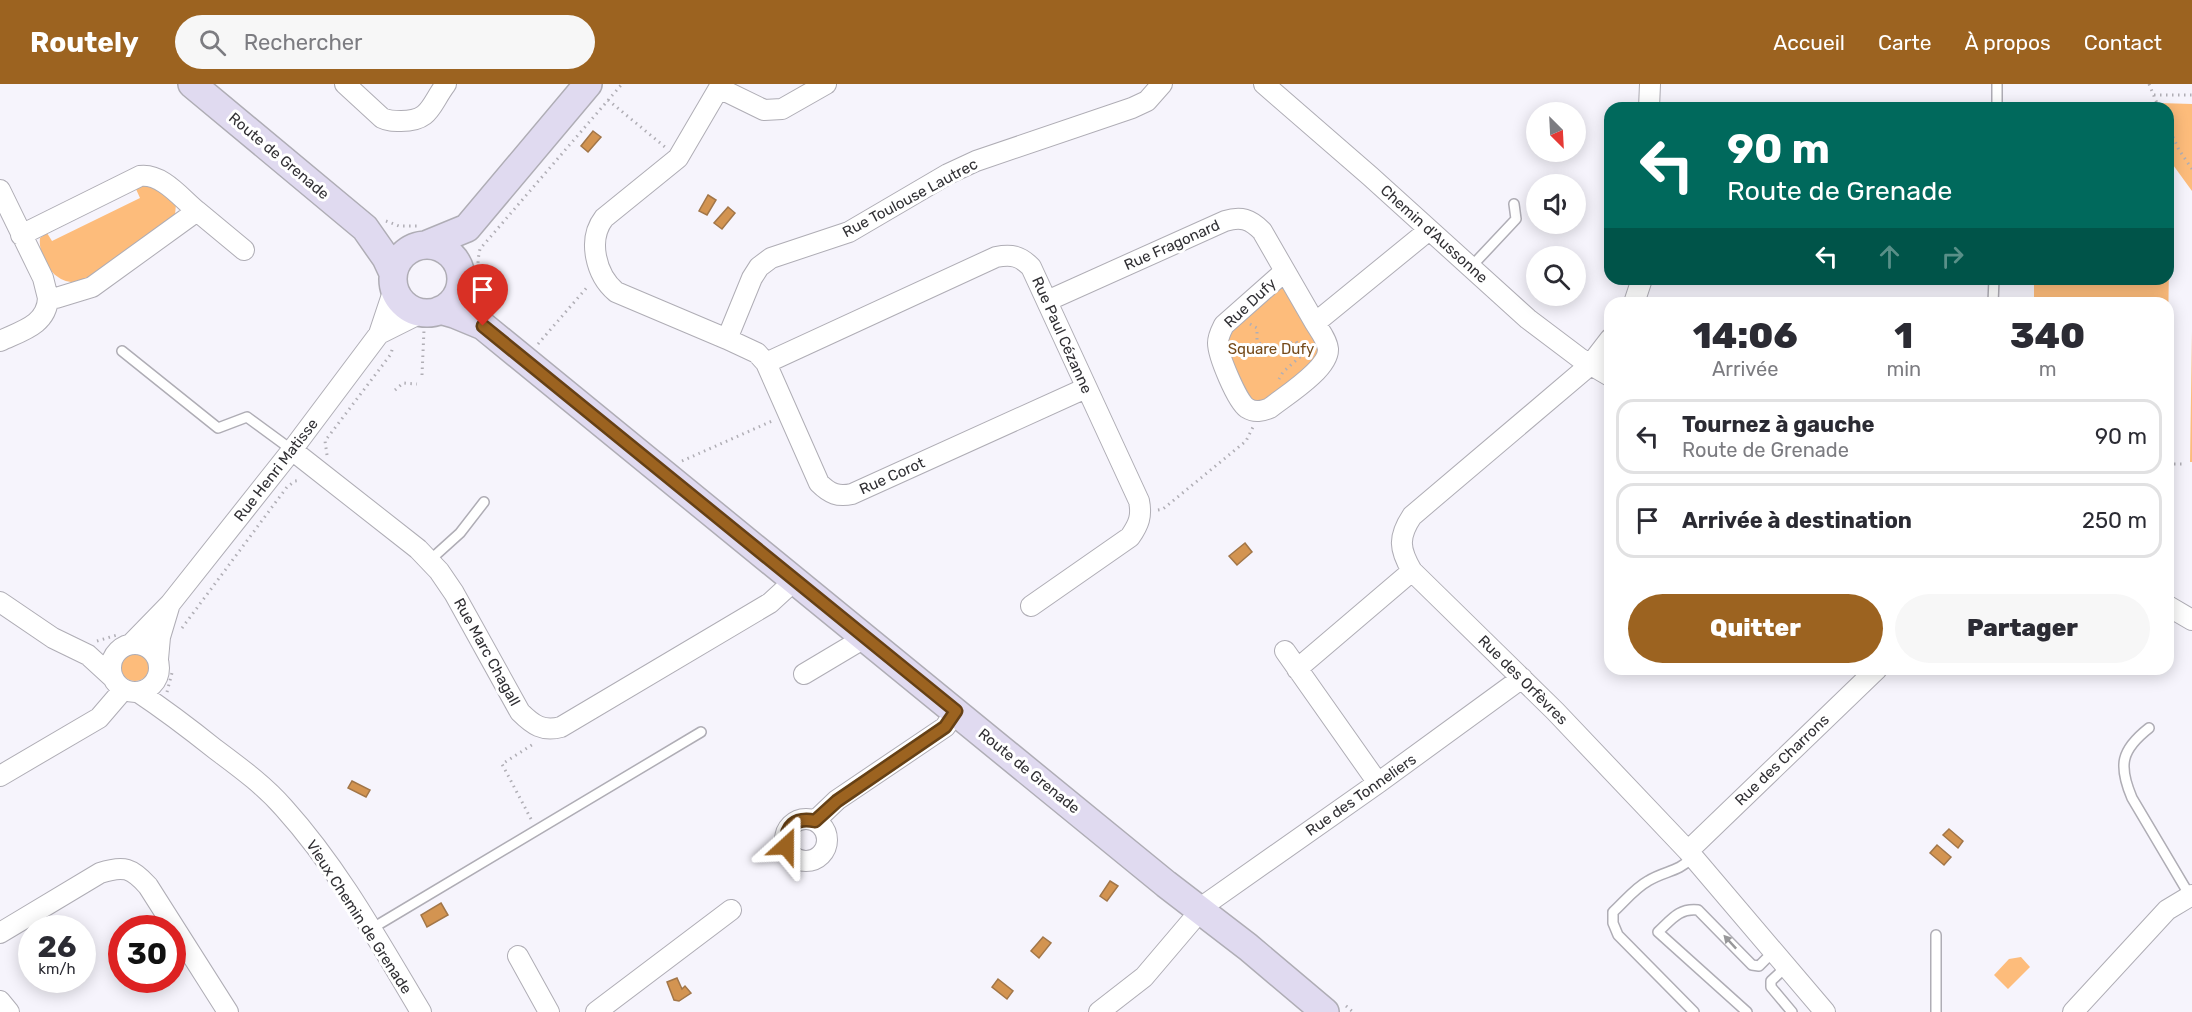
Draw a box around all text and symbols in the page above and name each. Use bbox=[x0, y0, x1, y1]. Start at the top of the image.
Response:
search box bbox=[175, 15, 595, 69]
text: Routely bbox=[30, 26, 139, 59]
icon: search bbox=[196, 26, 229, 59]
text: Rechercher bbox=[244, 29, 362, 56]
text: Accueil bbox=[1773, 30, 1845, 55]
text: Carte bbox=[1878, 30, 1931, 55]
text: À propos bbox=[1964, 30, 2051, 55]
text: Contact bbox=[2084, 30, 2162, 55]
north arrow bbox=[1526, 102, 1586, 162]
map controls bbox=[1526, 102, 1586, 306]
street label: Route de Grenade bbox=[225, 109, 333, 203]
text: 90 m bbox=[1727, 124, 1830, 174]
icon: left bbox=[1628, 126, 1706, 204]
street label: Rue Toulouse Lautrec bbox=[839, 155, 981, 241]
button: sound bbox=[1526, 174, 1586, 234]
text: Route de Grenade bbox=[1727, 175, 1952, 207]
street label: Chemin d'Aussonne bbox=[1377, 181, 1491, 287]
street label: Rue Fragonard bbox=[1121, 216, 1223, 274]
icon: left bbox=[1810, 240, 1843, 273]
icon: ahead bbox=[1873, 240, 1906, 273]
icon: right bbox=[1936, 240, 1969, 273]
button: search bbox=[1526, 246, 1586, 306]
pin bbox=[457, 264, 508, 326]
icon: arrive bbox=[466, 273, 499, 306]
street label: Rue Paul Cézanne bbox=[1028, 274, 1096, 396]
street label: Rue Dufy bbox=[1220, 274, 1280, 332]
text: 14:06 bbox=[1693, 314, 1798, 357]
text: 1 bbox=[1894, 314, 1913, 357]
text: 340 bbox=[2010, 314, 2085, 357]
park label: Square Dufy bbox=[1228, 340, 1314, 358]
text: Arrivée bbox=[1712, 357, 1778, 381]
text: min bbox=[1886, 357, 1921, 381]
text: m bbox=[2039, 357, 2056, 381]
text: Tournez à gauche bbox=[1682, 411, 1875, 438]
street label: Rue Henri Matisse bbox=[230, 415, 322, 525]
icon: left bbox=[1631, 420, 1664, 453]
text: 90 m bbox=[2095, 423, 2147, 450]
text: Route de Grenade bbox=[1682, 438, 1849, 462]
street label: Rue Corot bbox=[857, 454, 928, 498]
icon: arrive bbox=[1631, 504, 1664, 537]
text: Arrivée à destination bbox=[1682, 507, 1912, 534]
text: 250 m bbox=[2082, 507, 2147, 534]
button: Quitter bbox=[1628, 594, 1883, 663]
button: Partager bbox=[1895, 594, 2150, 663]
street label: Rue Marc Chagall bbox=[450, 595, 524, 709]
street label: Rue des Orfèvres bbox=[1475, 632, 1572, 729]
street label: Rue des Charrons bbox=[1731, 710, 1833, 809]
street label: Route de Grenade bbox=[975, 725, 1083, 817]
street label: Rue des Tonneliers bbox=[1302, 750, 1420, 840]
position arrow bbox=[754, 814, 818, 878]
street label: Vieux Chemin de Grenade bbox=[303, 837, 415, 997]
speed limit sign: 30 bbox=[108, 915, 186, 993]
text: 26 bbox=[37, 929, 77, 965]
one-way arrow bbox=[1723, 935, 1737, 950]
text: km/h bbox=[38, 960, 76, 978]

